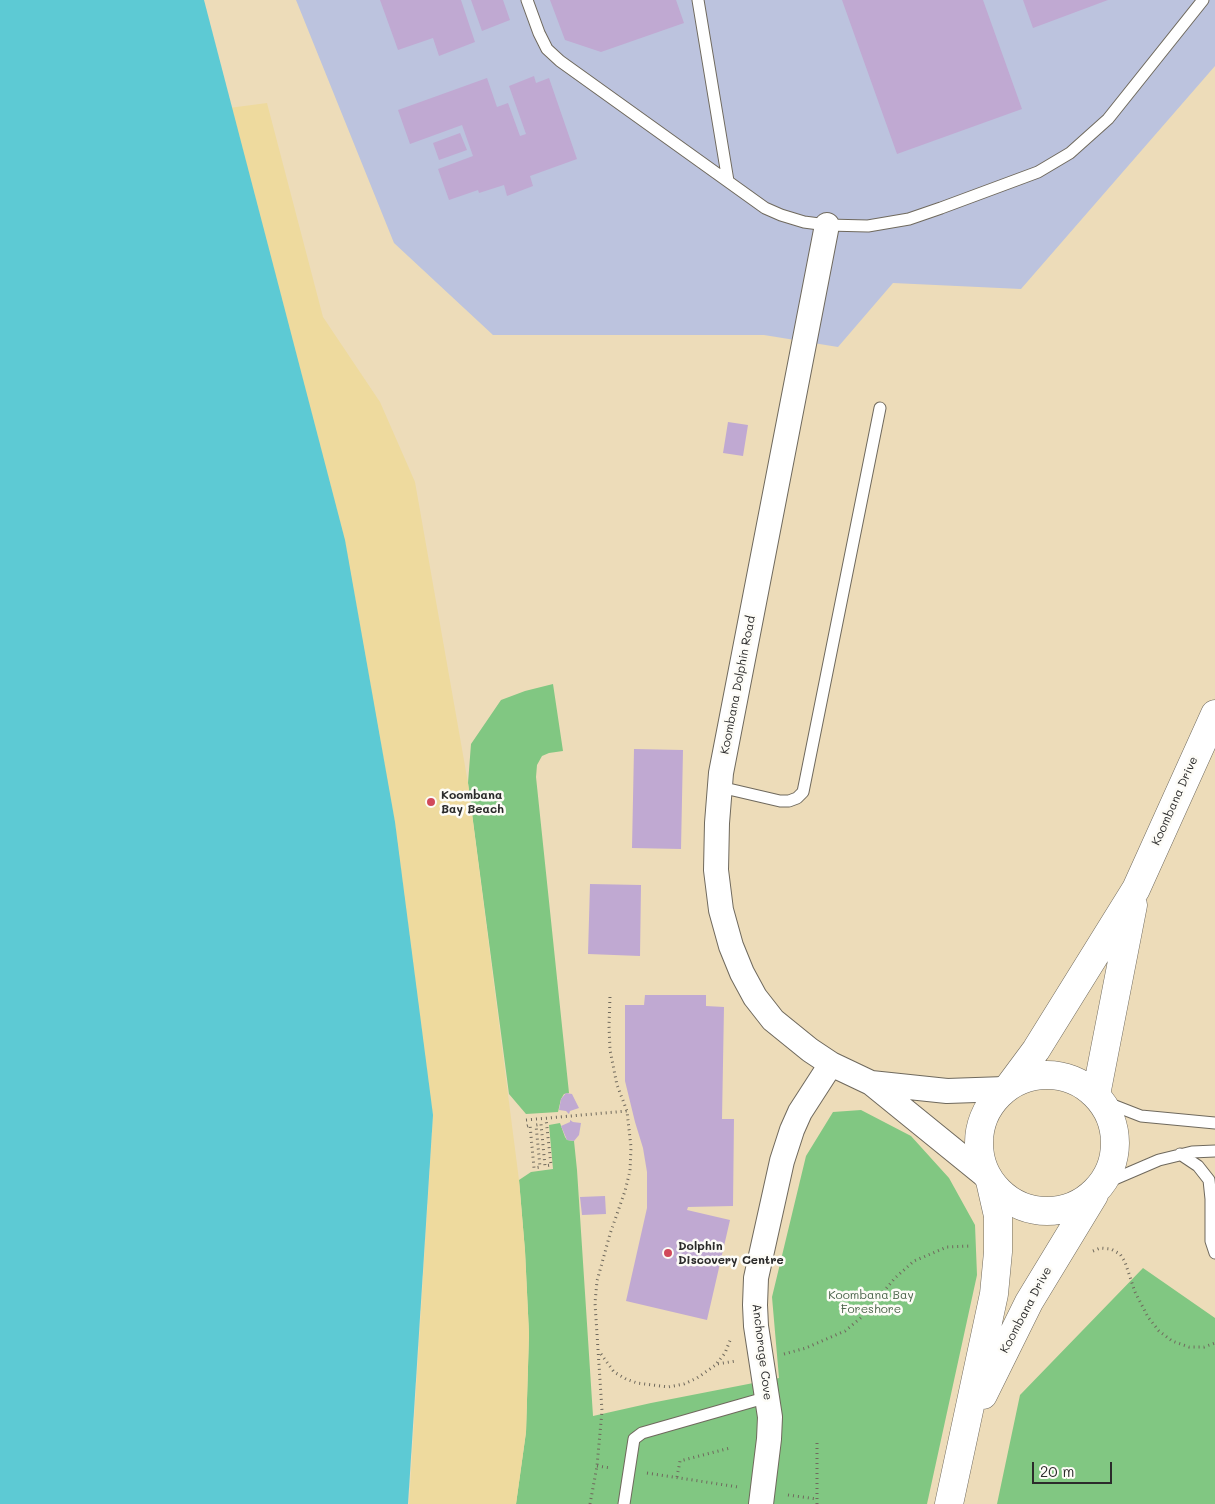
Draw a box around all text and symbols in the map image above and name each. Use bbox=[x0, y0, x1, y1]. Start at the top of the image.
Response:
street label: Koombana Dolphin Road bbox=[718, 615, 758, 755]
street label: Koombana Drive bbox=[1149, 754, 1201, 848]
place label: Koombana Bay Beach bbox=[441, 788, 504, 816]
marker: Koombana Bay Beach bbox=[425, 796, 437, 808]
place label: Dolphin Discovery Centre bbox=[678, 1239, 784, 1267]
marker: Dolphin Discovery Centre bbox=[662, 1247, 674, 1259]
street label: Koombana Drive bbox=[997, 1264, 1055, 1356]
park label: Koombana Bay Foreshore bbox=[828, 1288, 914, 1316]
street label: Anchorage Cove bbox=[749, 1303, 775, 1401]
scale bar bbox=[1035, 1452, 1115, 1484]
text: 20 m bbox=[1040, 1461, 1074, 1481]

